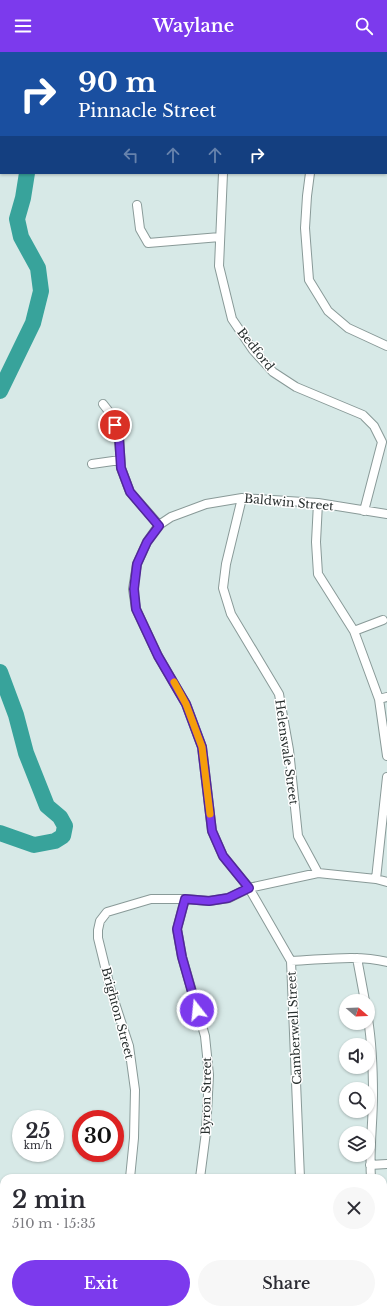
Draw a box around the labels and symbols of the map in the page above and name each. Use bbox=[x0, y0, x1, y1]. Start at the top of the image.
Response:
street label: Bedford bbox=[234, 325, 278, 373]
pin bbox=[98, 408, 132, 442]
street label: Baldwin Street bbox=[244, 491, 335, 513]
street label: Helensvale Street bbox=[272, 698, 302, 806]
street label: Brighton Street bbox=[99, 965, 138, 1061]
street label: Camberwell Street bbox=[284, 970, 304, 1085]
position arrow bbox=[176, 989, 218, 1031]
north arrow bbox=[339, 994, 375, 1030]
street label: Byron Street bbox=[198, 1056, 214, 1135]
speed limit sign: 30 bbox=[72, 1110, 124, 1162]

